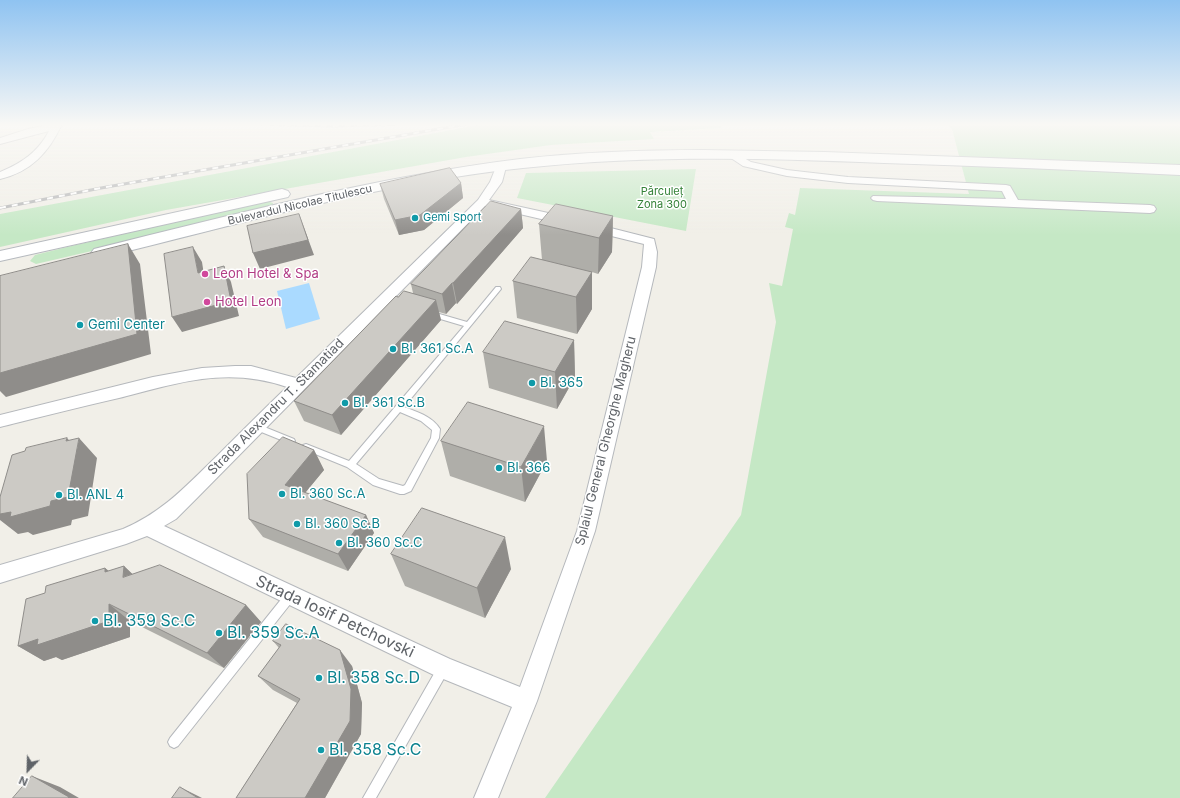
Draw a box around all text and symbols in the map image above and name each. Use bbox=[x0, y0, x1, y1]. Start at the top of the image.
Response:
street label: Bulevardul Nicolae Titulescu bbox=[227, 182, 373, 228]
park label: Părculeț Zona 300 bbox=[637, 185, 687, 211]
place label: Gemi Sport bbox=[423, 211, 481, 225]
marker: Gemi Sport bbox=[410, 213, 420, 223]
place label: Leon Hotel & Spa bbox=[213, 266, 319, 282]
marker: Leon Hotel & Spa bbox=[200, 269, 210, 279]
place label: Hotel Leon bbox=[215, 294, 281, 310]
marker: Hotel Leon bbox=[202, 297, 212, 307]
place label: Gemi Center bbox=[88, 317, 165, 333]
marker: Gemi Center bbox=[75, 320, 85, 330]
street label: Splaiul General Gheorghe Magheru bbox=[572, 335, 640, 547]
street label: Strada Alexandru T. Stamatiad bbox=[205, 336, 347, 478]
place label: Bl. 361 Sc.A bbox=[401, 341, 474, 357]
marker: Bl. 361 Sc.A bbox=[388, 344, 398, 354]
place label: Bl. 365 bbox=[540, 375, 583, 391]
marker: Bl. 365 bbox=[527, 378, 537, 388]
place label: Bl. 361 Sc.B bbox=[353, 395, 425, 411]
marker: Bl. 361 Sc.B bbox=[340, 398, 350, 408]
place label: Bl. 366 bbox=[507, 460, 550, 476]
marker: Bl. 366 bbox=[494, 463, 504, 473]
place label: Bl. 360 Sc.A bbox=[290, 486, 365, 502]
place label: Bl. ANL 4 bbox=[67, 487, 124, 503]
marker: Bl. 360 Sc.A bbox=[277, 489, 287, 499]
marker: Bl. ANL 4 bbox=[54, 490, 64, 500]
place label: Bl. 360 Sc.B bbox=[305, 516, 380, 532]
marker: Bl. 360 Sc.B bbox=[292, 519, 302, 529]
place label: Bl. 360 Sc.C bbox=[347, 535, 422, 551]
marker: Bl. 360 Sc.C bbox=[334, 538, 344, 548]
street label: Strada Iosif Petchovski bbox=[253, 572, 417, 662]
place label: Bl. 359 Sc.C bbox=[103, 611, 195, 631]
marker: Bl. 359 Sc.C bbox=[90, 616, 100, 626]
place label: Bl. 359 Sc.A bbox=[227, 623, 320, 643]
marker: Bl. 359 Sc.A bbox=[214, 628, 224, 638]
place label: Bl. 358 Sc.D bbox=[327, 668, 420, 688]
marker: Bl. 358 Sc.D bbox=[314, 673, 324, 683]
place label: Bl. 358 Sc.C bbox=[329, 740, 421, 760]
marker: Bl. 358 Sc.C bbox=[316, 745, 326, 755]
north arrow bbox=[8, 750, 48, 790]
text: N bbox=[17, 773, 30, 789]

